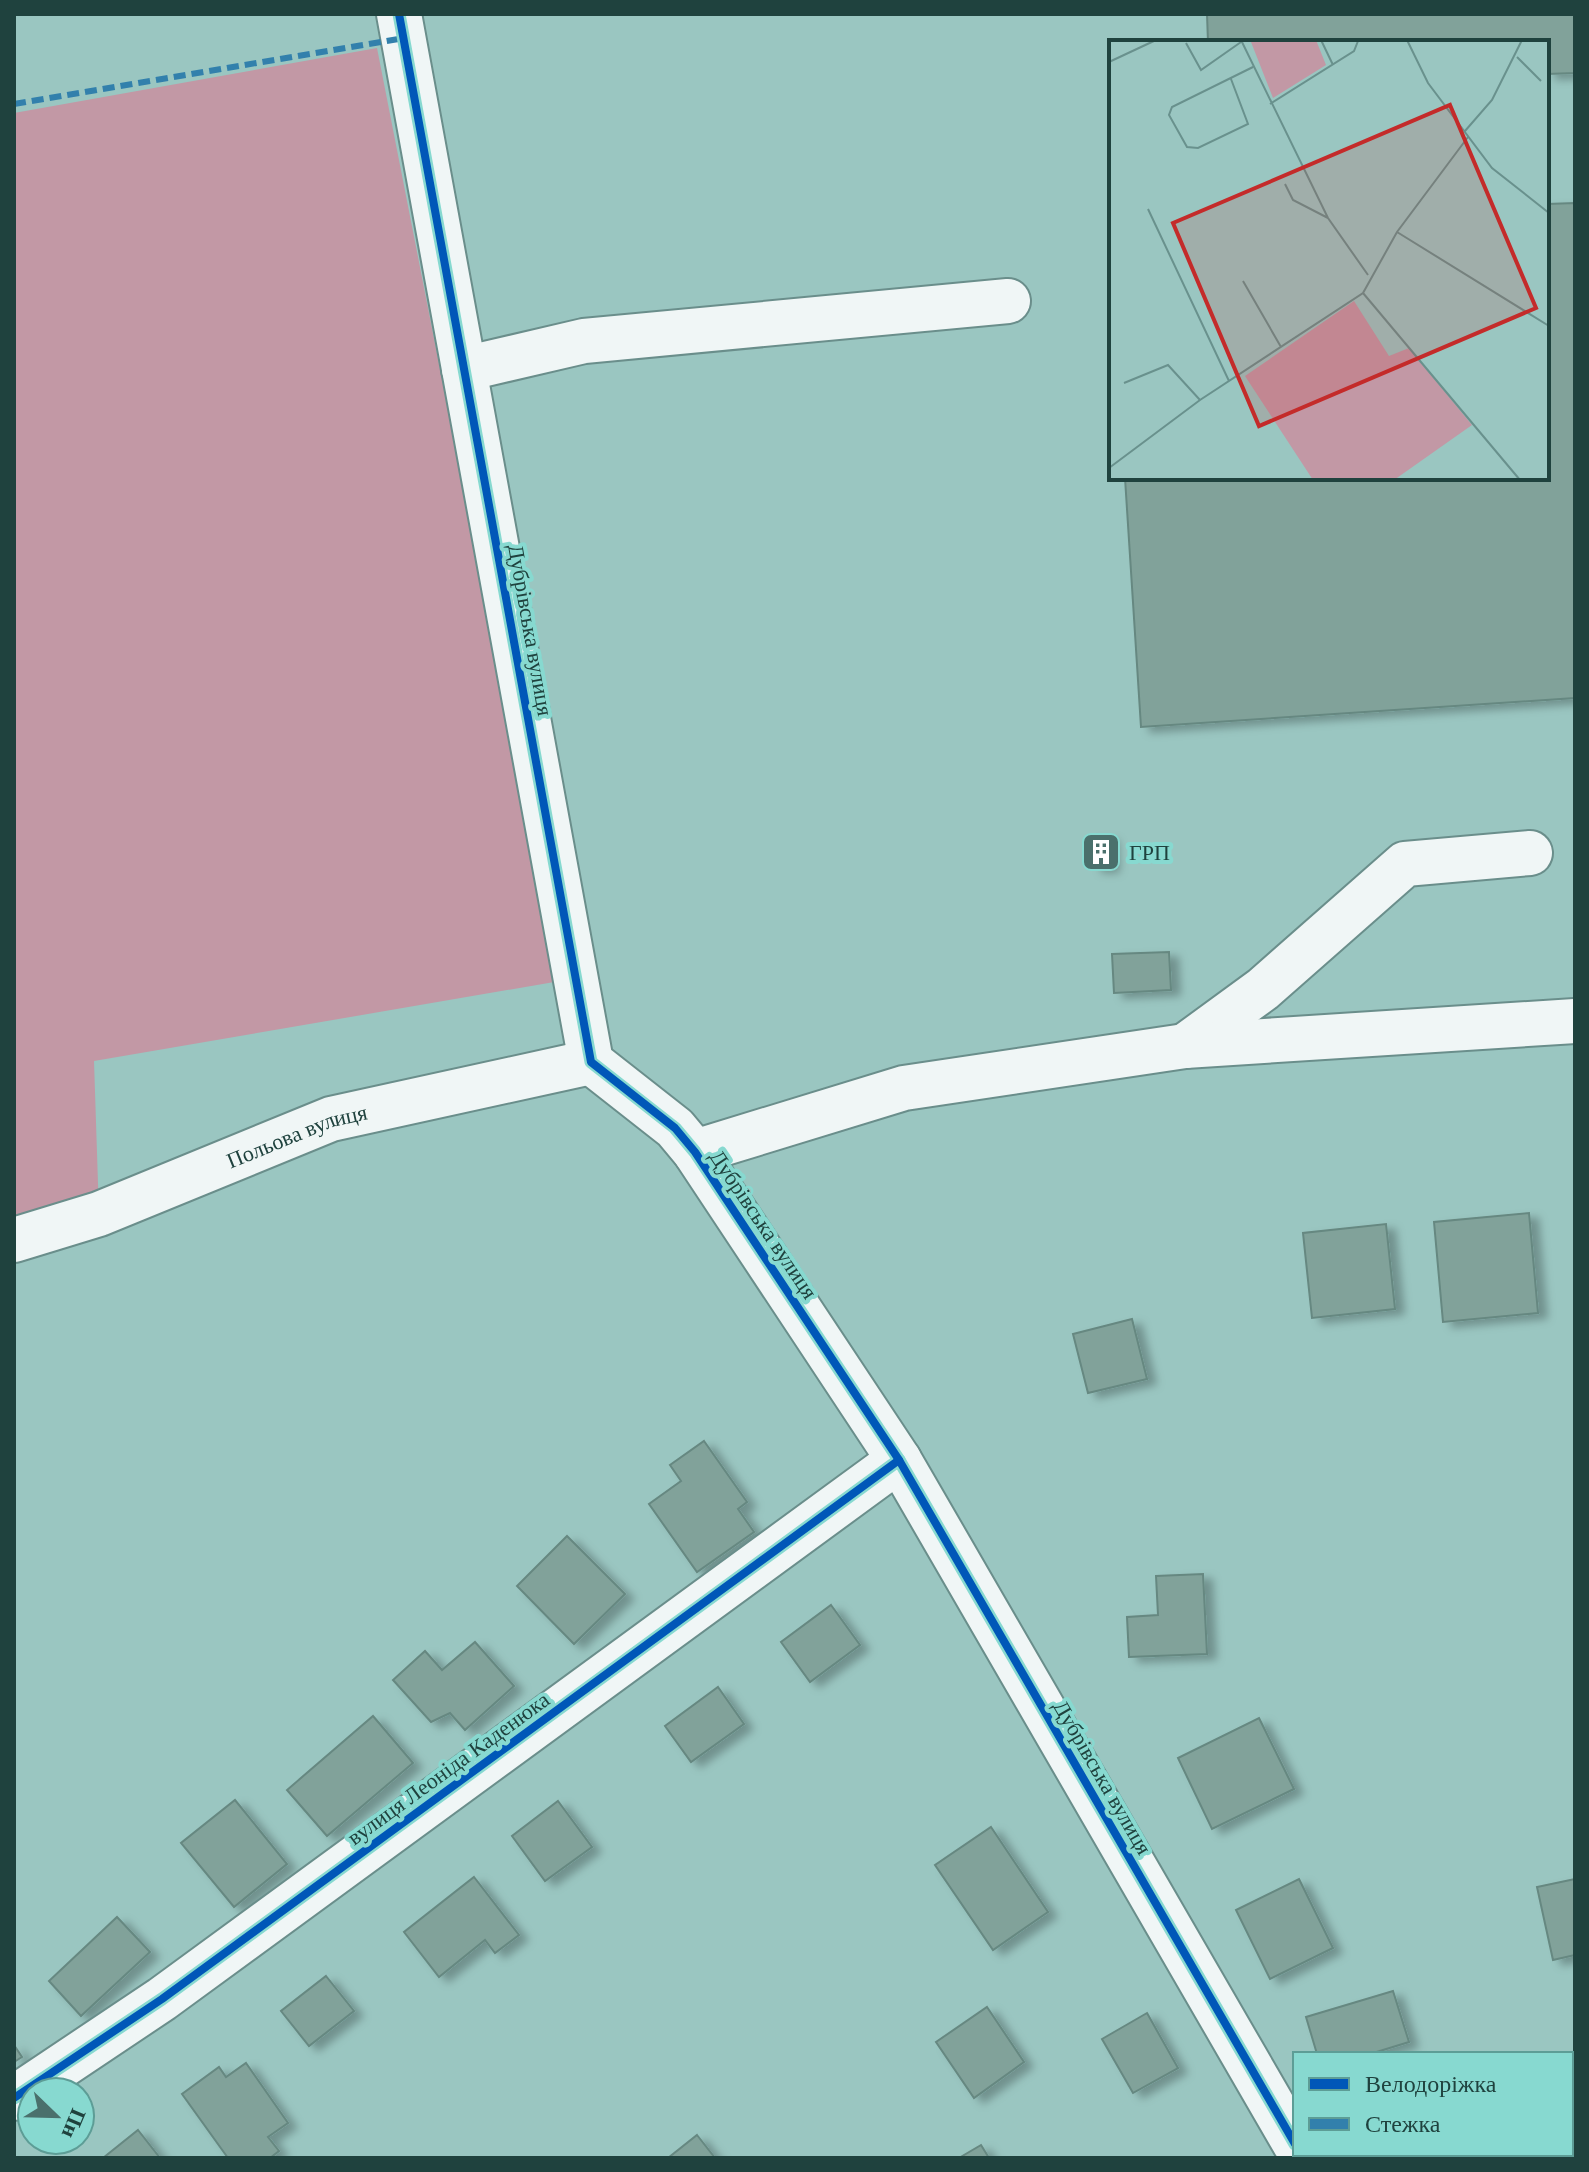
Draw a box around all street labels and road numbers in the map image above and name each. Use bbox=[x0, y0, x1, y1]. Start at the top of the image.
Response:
street label: Дубрівська вулиця bbox=[503, 542, 558, 718]
street label: Польова вулиця bbox=[223, 1099, 370, 1173]
street label: Дубрівська вулиця bbox=[705, 1145, 823, 1303]
street label: вулиця Леоніда Каденюка bbox=[343, 1687, 554, 1850]
street label: Дубрівська вулиця bbox=[1048, 1696, 1157, 1859]

